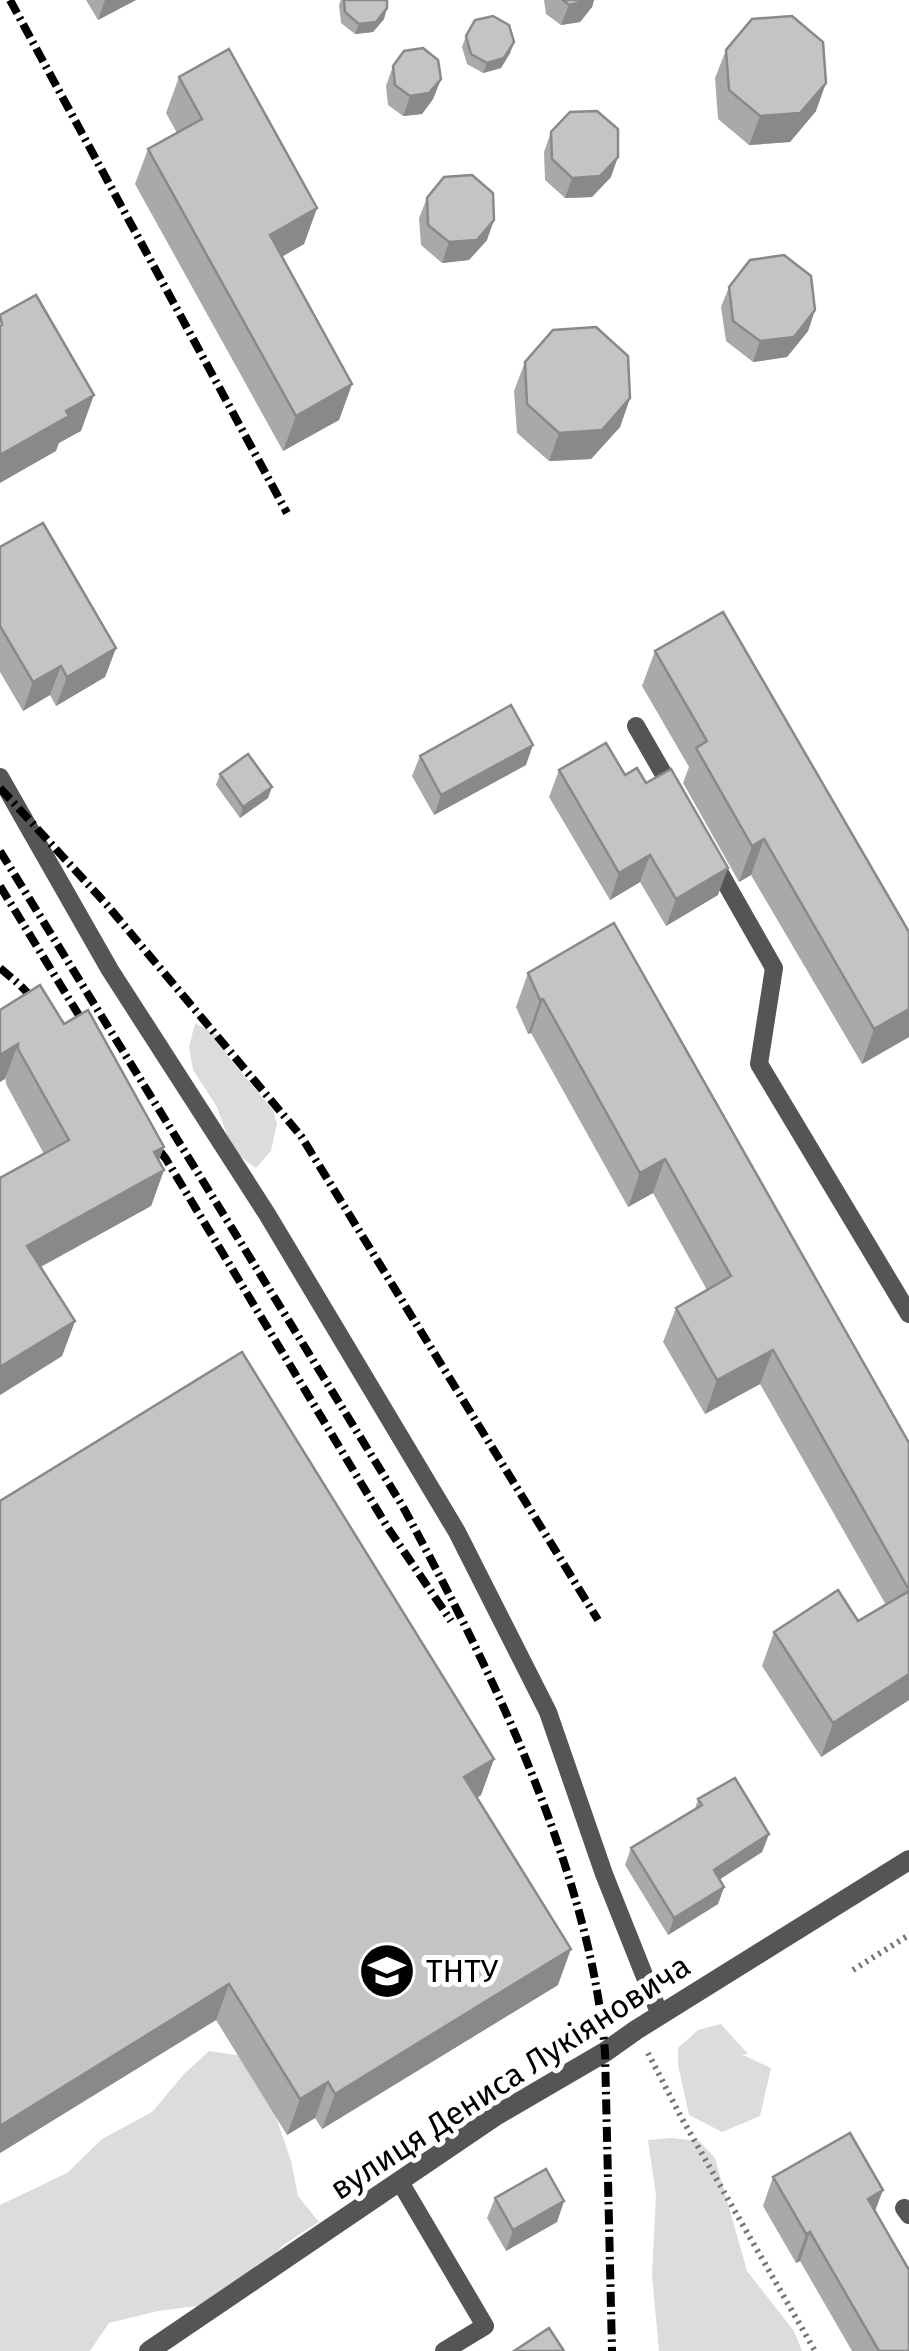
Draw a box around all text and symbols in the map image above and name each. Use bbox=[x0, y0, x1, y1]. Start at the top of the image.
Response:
school or university icon: ТНТУ bbox=[357, 1941, 417, 2001]
street label: вулиця Дениса Лукіяновича bbox=[323, 1946, 697, 2208]
place label: ТНТУ bbox=[426, 1952, 499, 1990]

